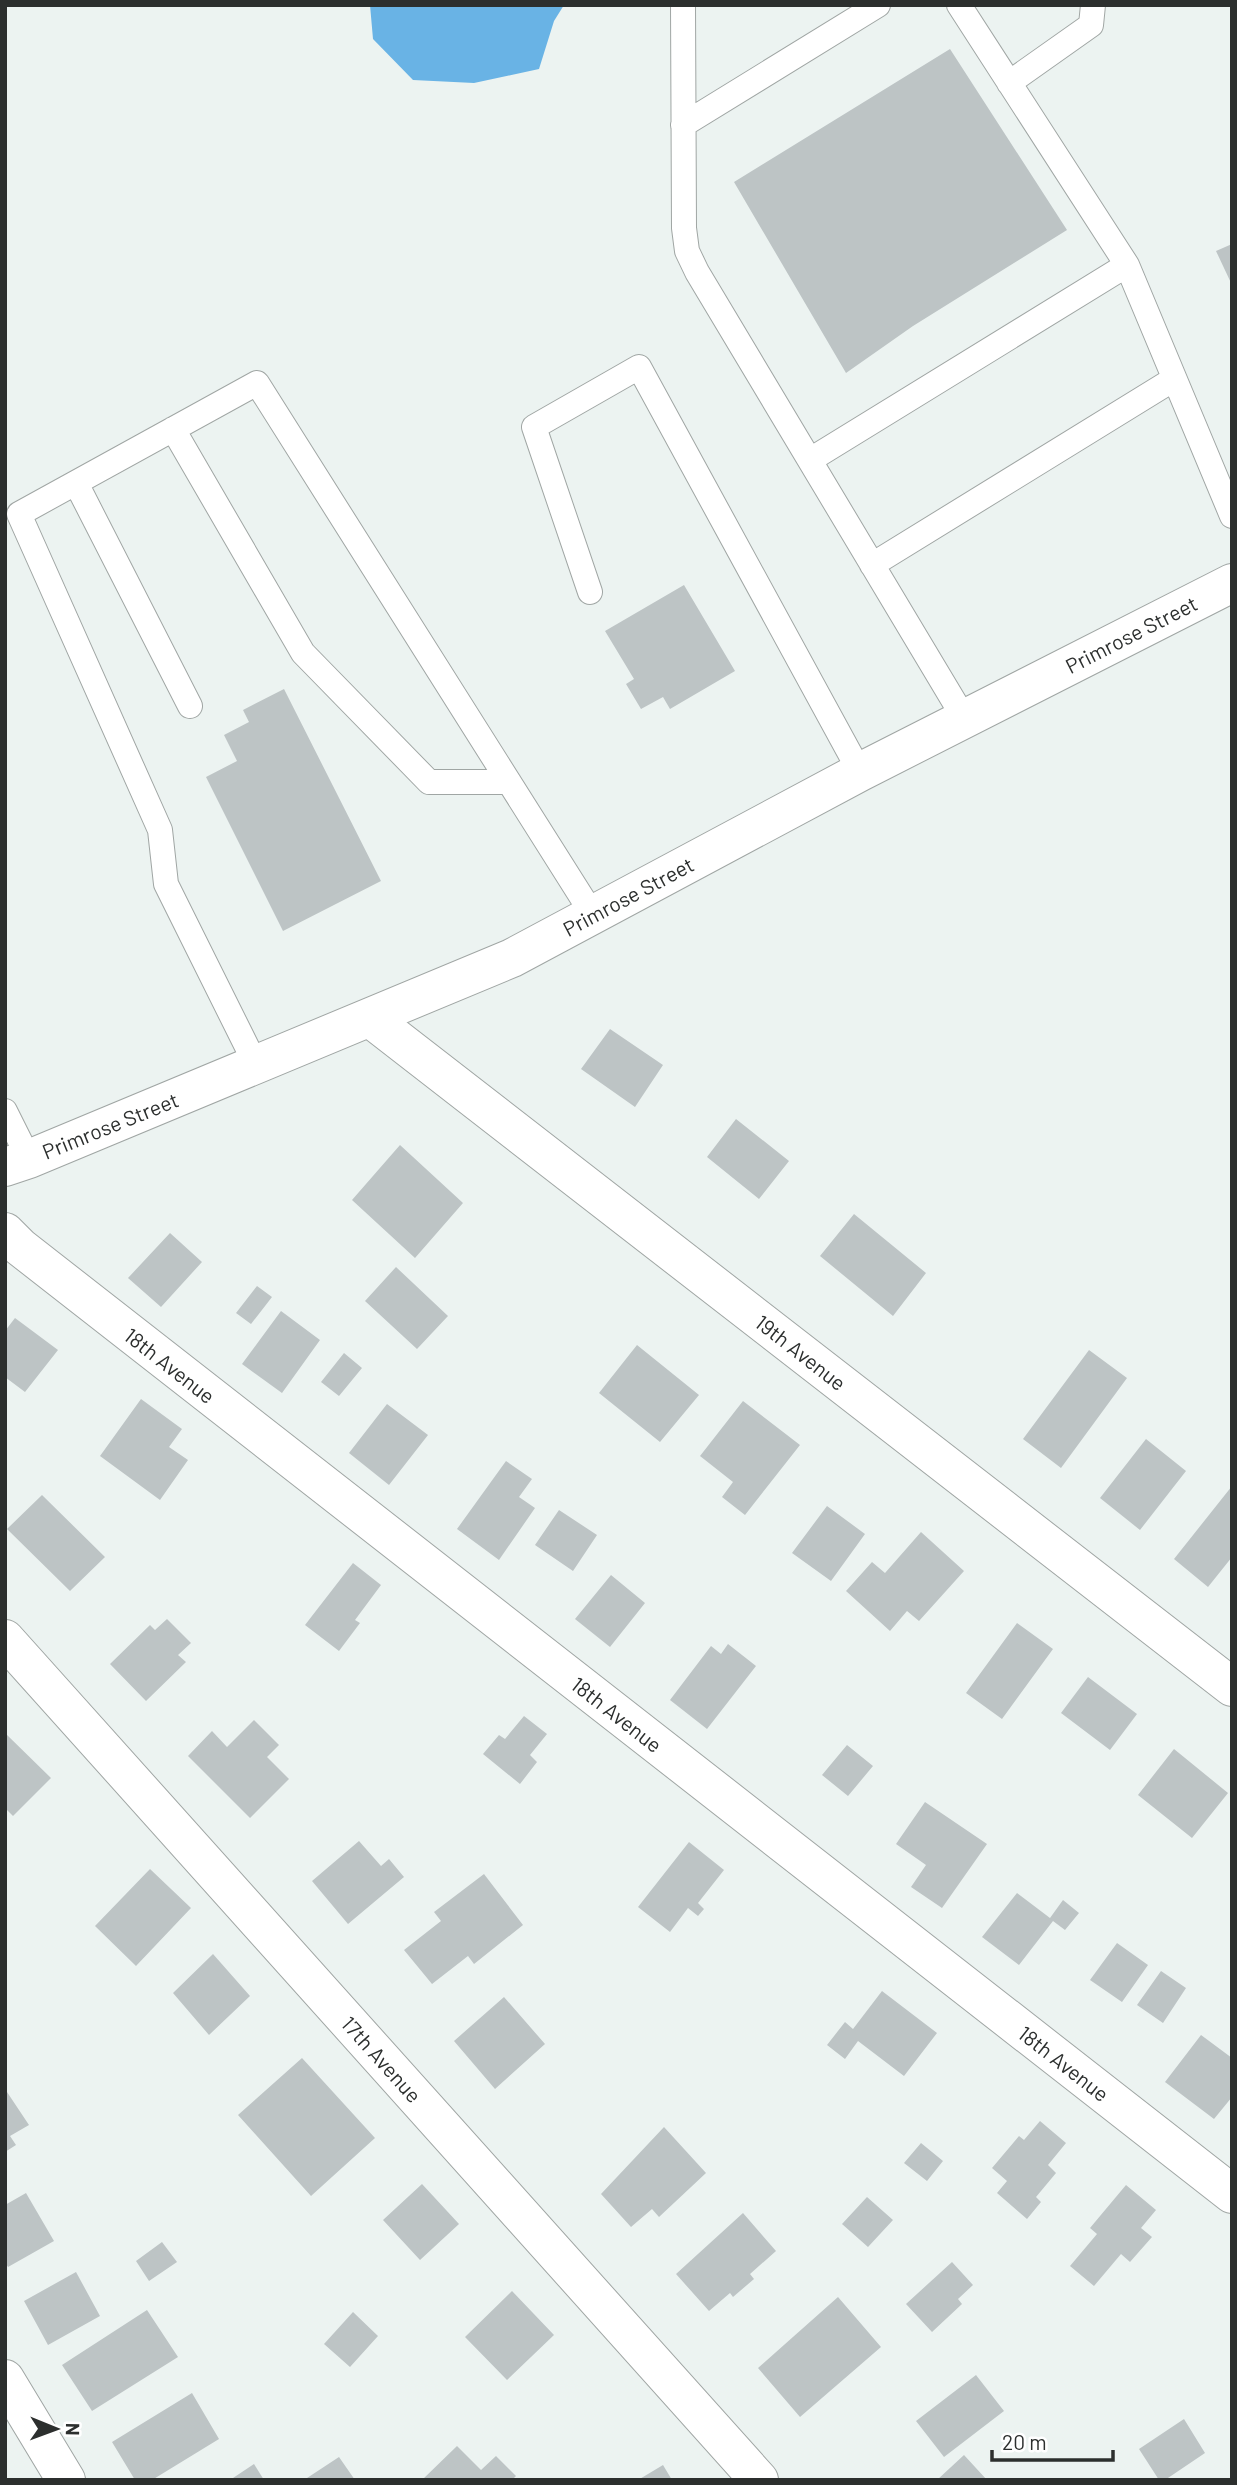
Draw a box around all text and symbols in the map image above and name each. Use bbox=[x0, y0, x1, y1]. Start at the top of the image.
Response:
street label: Primrose Street bbox=[1061, 590, 1201, 678]
street label: Primrose Street bbox=[558, 851, 698, 941]
street label: Primrose Street bbox=[38, 1086, 182, 1164]
street label: 19th Avenue bbox=[751, 1309, 851, 1395]
street label: 18th Avenue bbox=[120, 1322, 220, 1408]
street label: 18th Avenue bbox=[567, 1671, 667, 1757]
street label: 17th Avenue bbox=[337, 2011, 427, 2107]
street label: 18th Avenue bbox=[1014, 2020, 1114, 2106]
north arrow bbox=[21, 2394, 91, 2464]
scale bar bbox=[992, 2418, 1113, 2462]
text: N bbox=[62, 2423, 85, 2436]
text: 20 m bbox=[1002, 2429, 1047, 2454]

